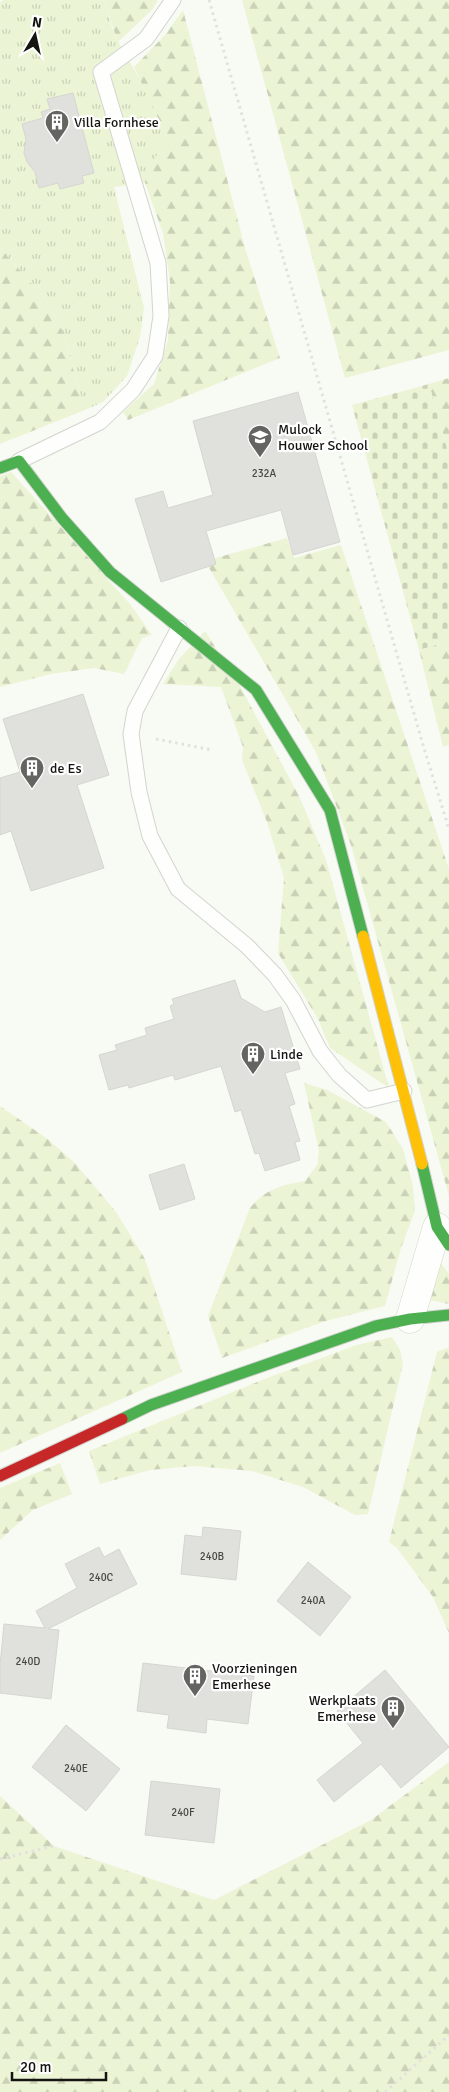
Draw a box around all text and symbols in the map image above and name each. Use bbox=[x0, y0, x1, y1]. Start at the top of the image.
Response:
north arrow bbox=[10, 10, 60, 60]
text: N bbox=[31, 13, 43, 32]
building icon: Villa Fornhese bbox=[44, 109, 70, 143]
place label: Villa Fornhese bbox=[74, 114, 159, 131]
place label: Mulock Houwer School bbox=[278, 421, 368, 454]
school or university icon: Mulock Houwer School bbox=[247, 424, 273, 458]
house number: 232A bbox=[252, 467, 277, 480]
building icon: de Es bbox=[19, 755, 45, 789]
place label: de Es bbox=[50, 760, 82, 777]
building icon: Linde bbox=[240, 1041, 266, 1075]
place label: Linde bbox=[270, 1046, 303, 1063]
house number: 240B bbox=[200, 1550, 225, 1563]
house number: 240C bbox=[89, 1571, 114, 1584]
house number: 240A bbox=[301, 1594, 326, 1607]
house number: 240D bbox=[16, 1655, 40, 1668]
place label: Voorzieningen Emerhese bbox=[212, 1660, 297, 1693]
building icon: Voorzieningen Emerhese bbox=[182, 1663, 208, 1697]
place label: Werkplaats Emerhese bbox=[309, 1692, 376, 1725]
building icon: Werkplaats Emerhese bbox=[380, 1695, 406, 1729]
house number: 240E bbox=[64, 1762, 88, 1775]
house number: 240F bbox=[171, 1806, 195, 1819]
scale bar bbox=[12, 2050, 106, 2082]
text: 20 m bbox=[20, 2058, 51, 2076]

